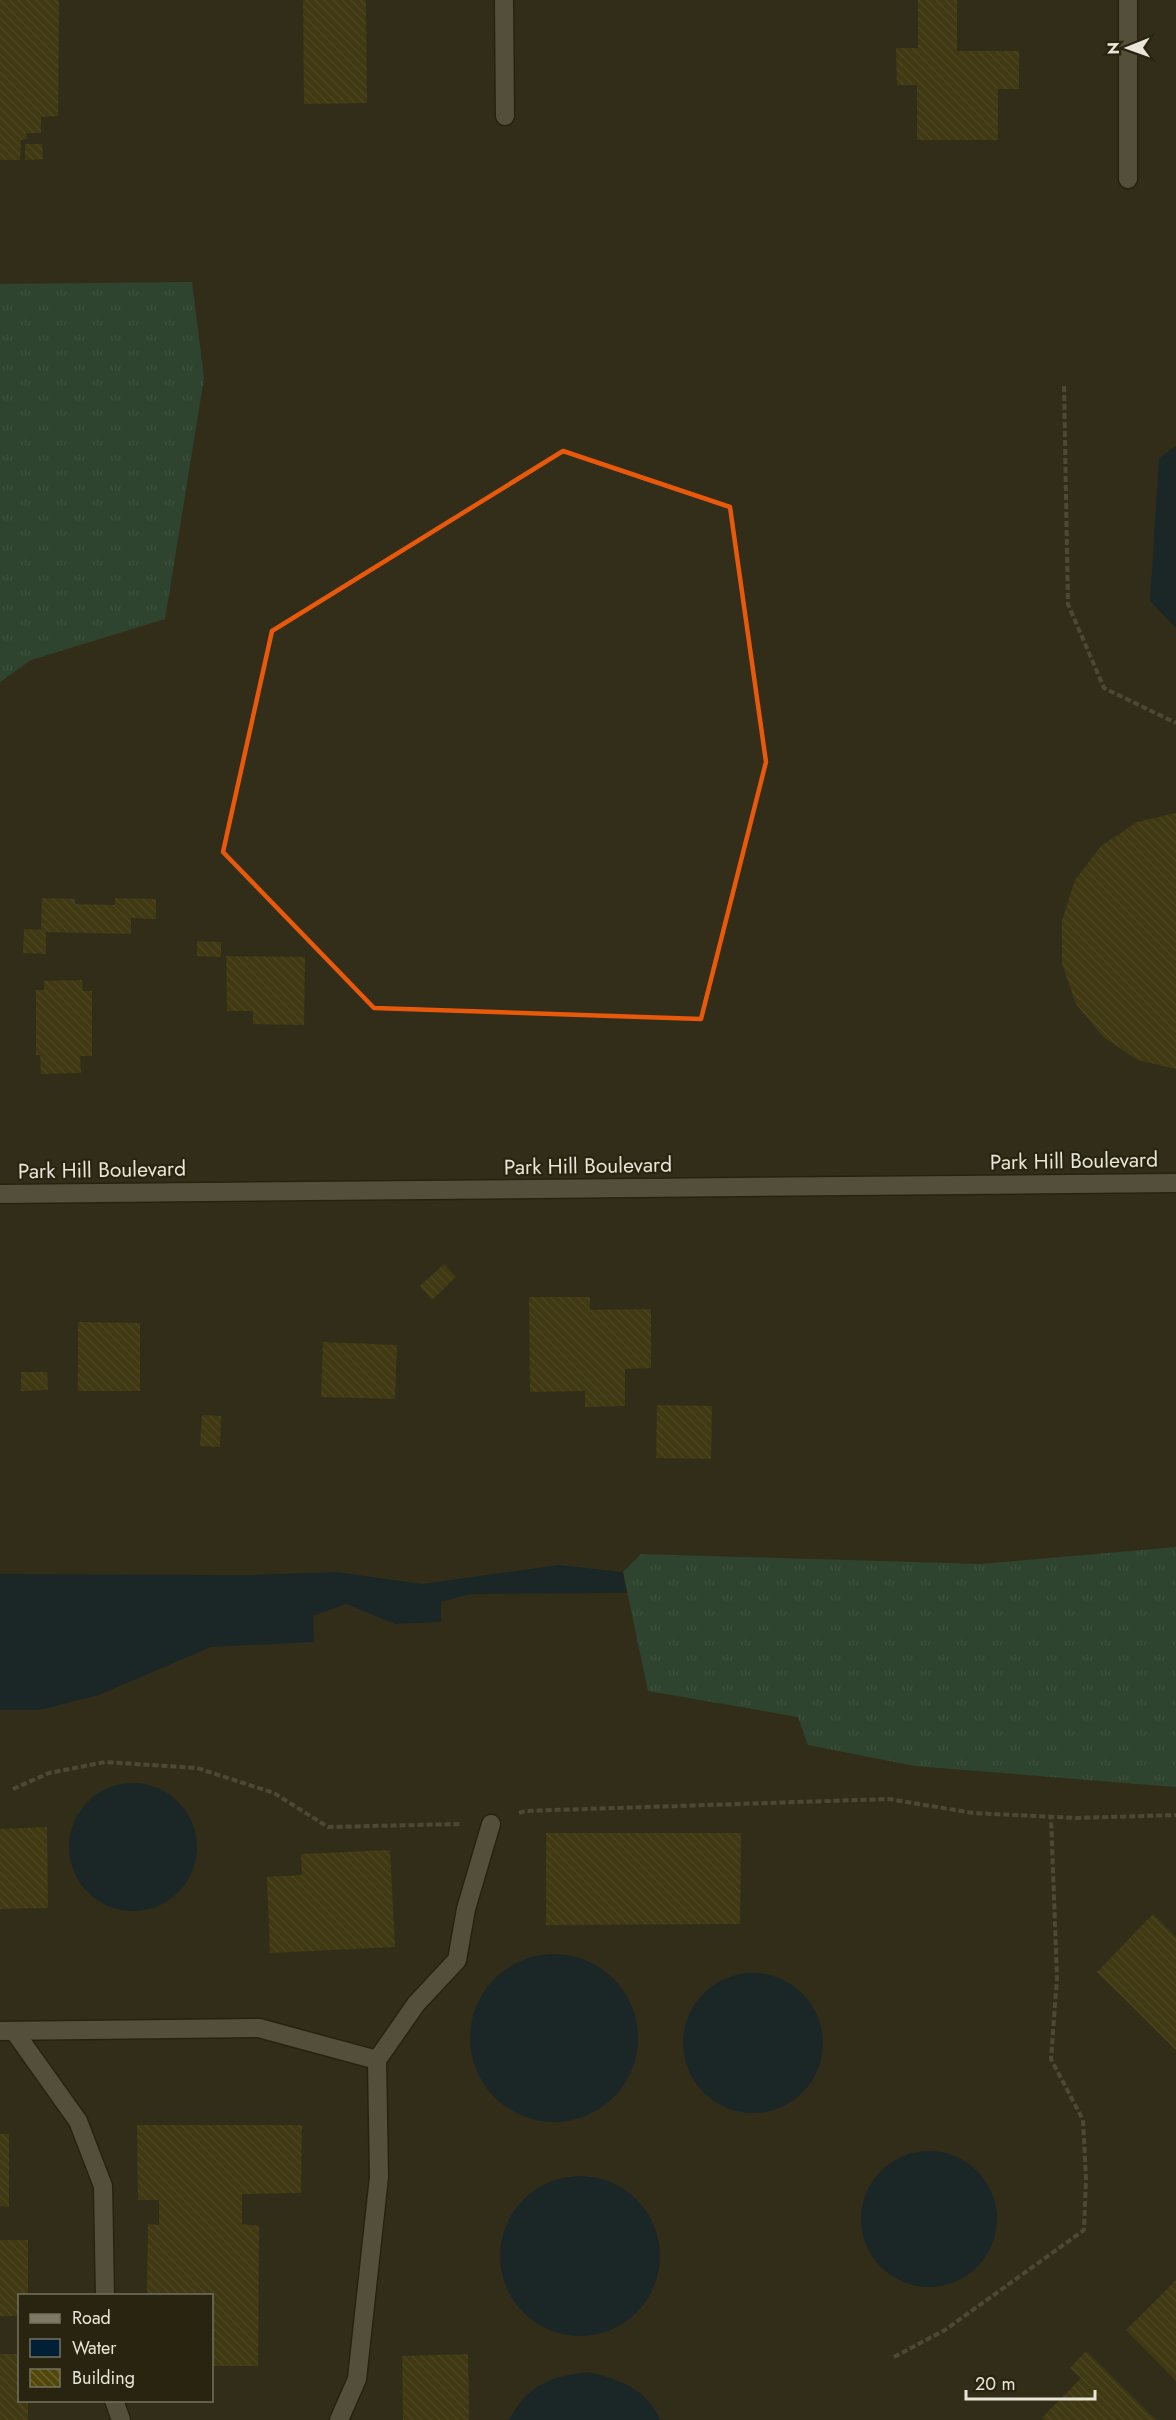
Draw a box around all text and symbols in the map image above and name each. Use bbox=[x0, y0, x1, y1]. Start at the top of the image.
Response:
north arrow bbox=[1098, 18, 1158, 78]
text: N bbox=[1102, 42, 1125, 55]
street label: Park Hill Boulevard bbox=[990, 1145, 1158, 1177]
street label: Park Hill Boulevard bbox=[504, 1150, 672, 1182]
street label: Park Hill Boulevard bbox=[18, 1154, 186, 1186]
legend bbox=[18, 2294, 213, 2402]
text: Road bbox=[72, 2305, 111, 2331]
text: Water bbox=[72, 2335, 117, 2361]
scale bar bbox=[966, 2363, 1095, 2401]
text: Building bbox=[72, 2365, 135, 2391]
text: 20 m bbox=[975, 2371, 1015, 2397]

